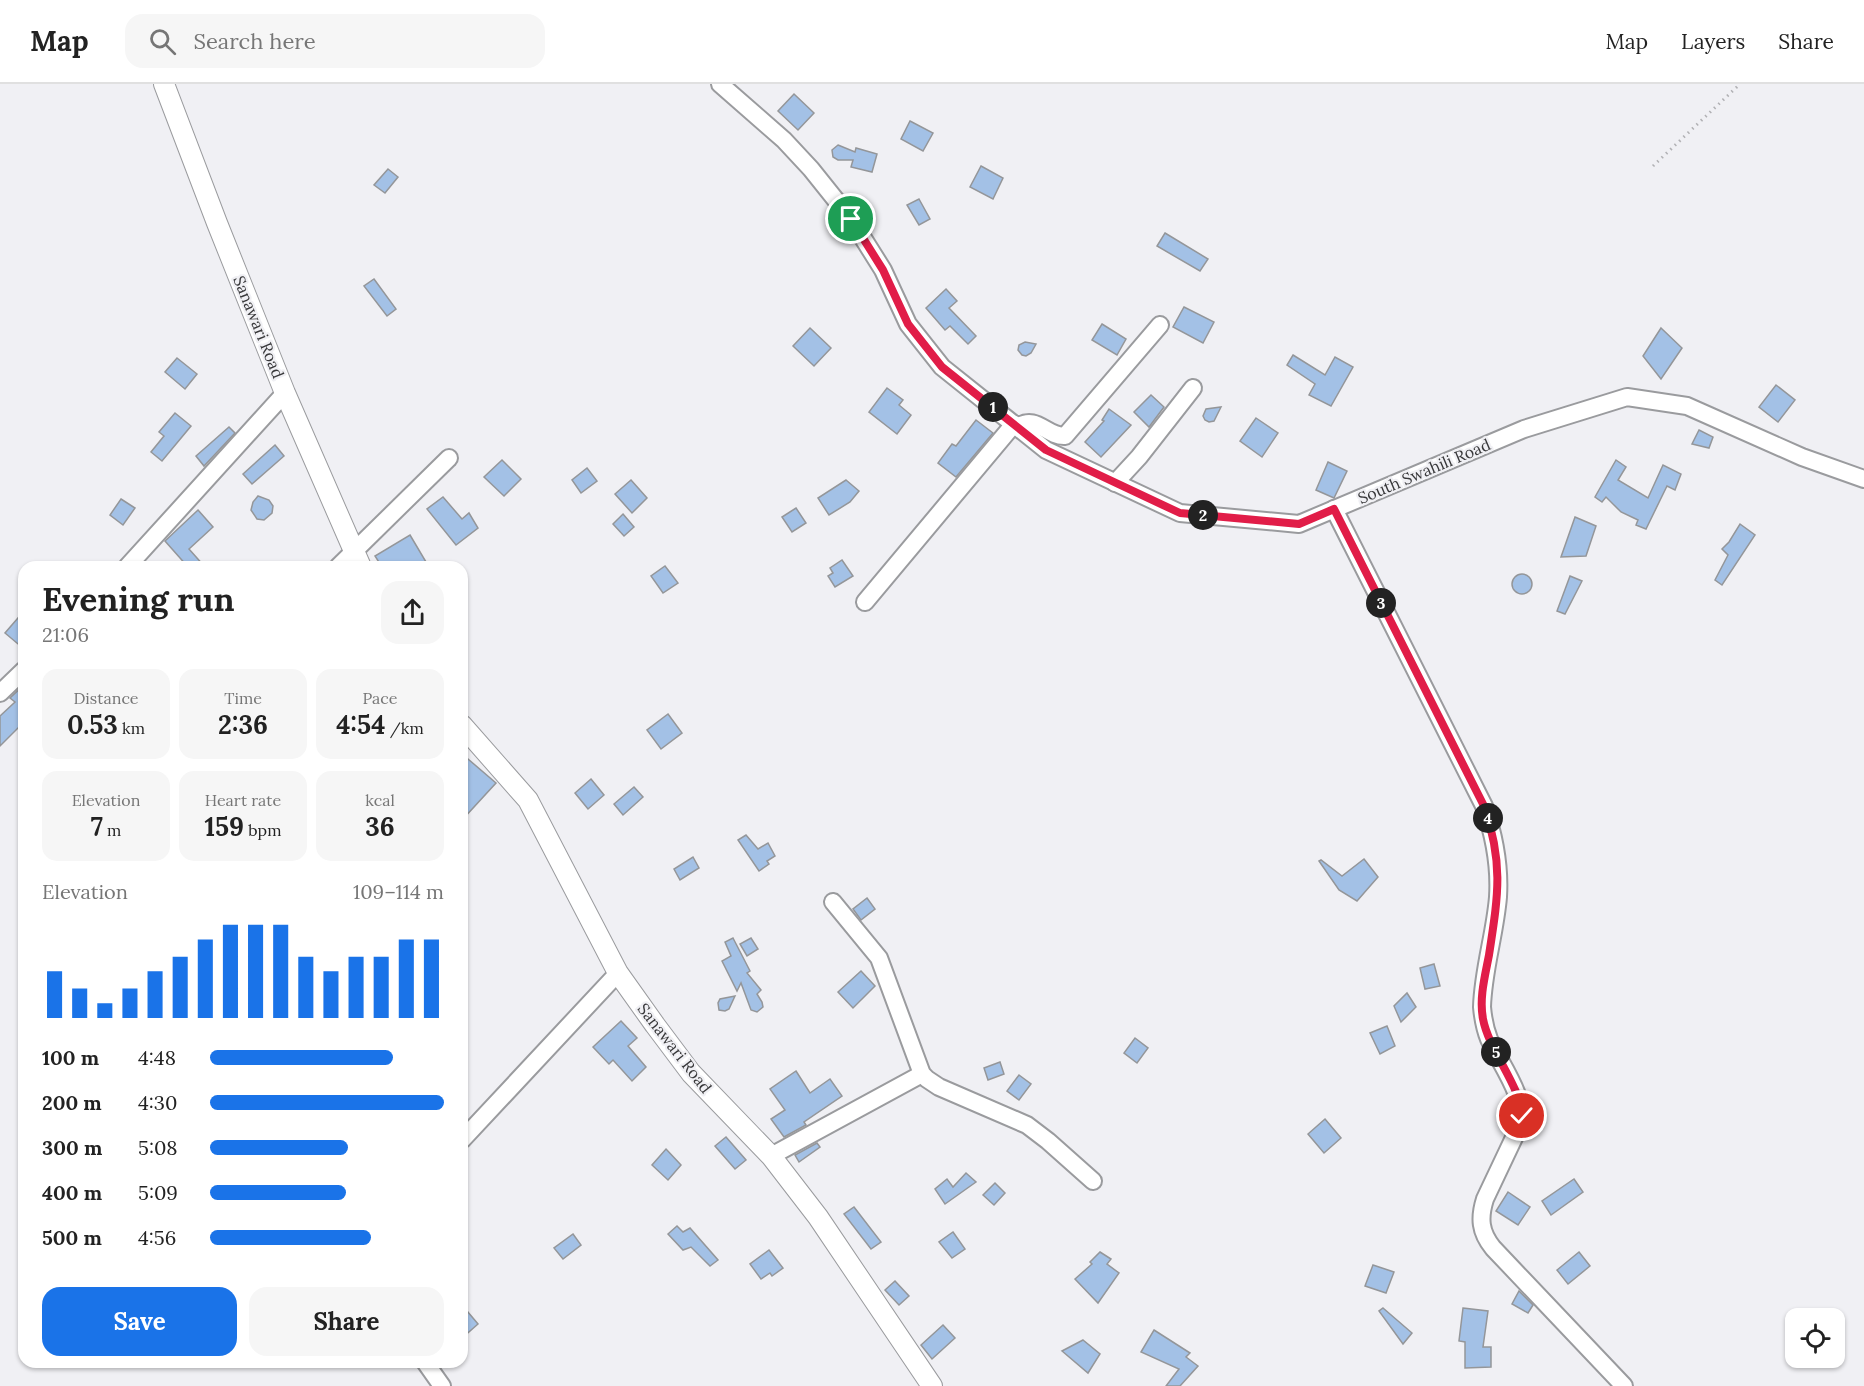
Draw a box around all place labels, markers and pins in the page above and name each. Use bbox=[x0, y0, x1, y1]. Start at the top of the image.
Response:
pin bbox=[825, 193, 876, 244]
pin: 1 bbox=[978, 392, 1008, 422]
pin: 2 bbox=[1188, 500, 1218, 530]
pin: 3 bbox=[1366, 588, 1396, 618]
pin: 4 bbox=[1473, 803, 1503, 833]
pin: 5 bbox=[1481, 1037, 1511, 1067]
pin bbox=[1496, 1090, 1547, 1141]

